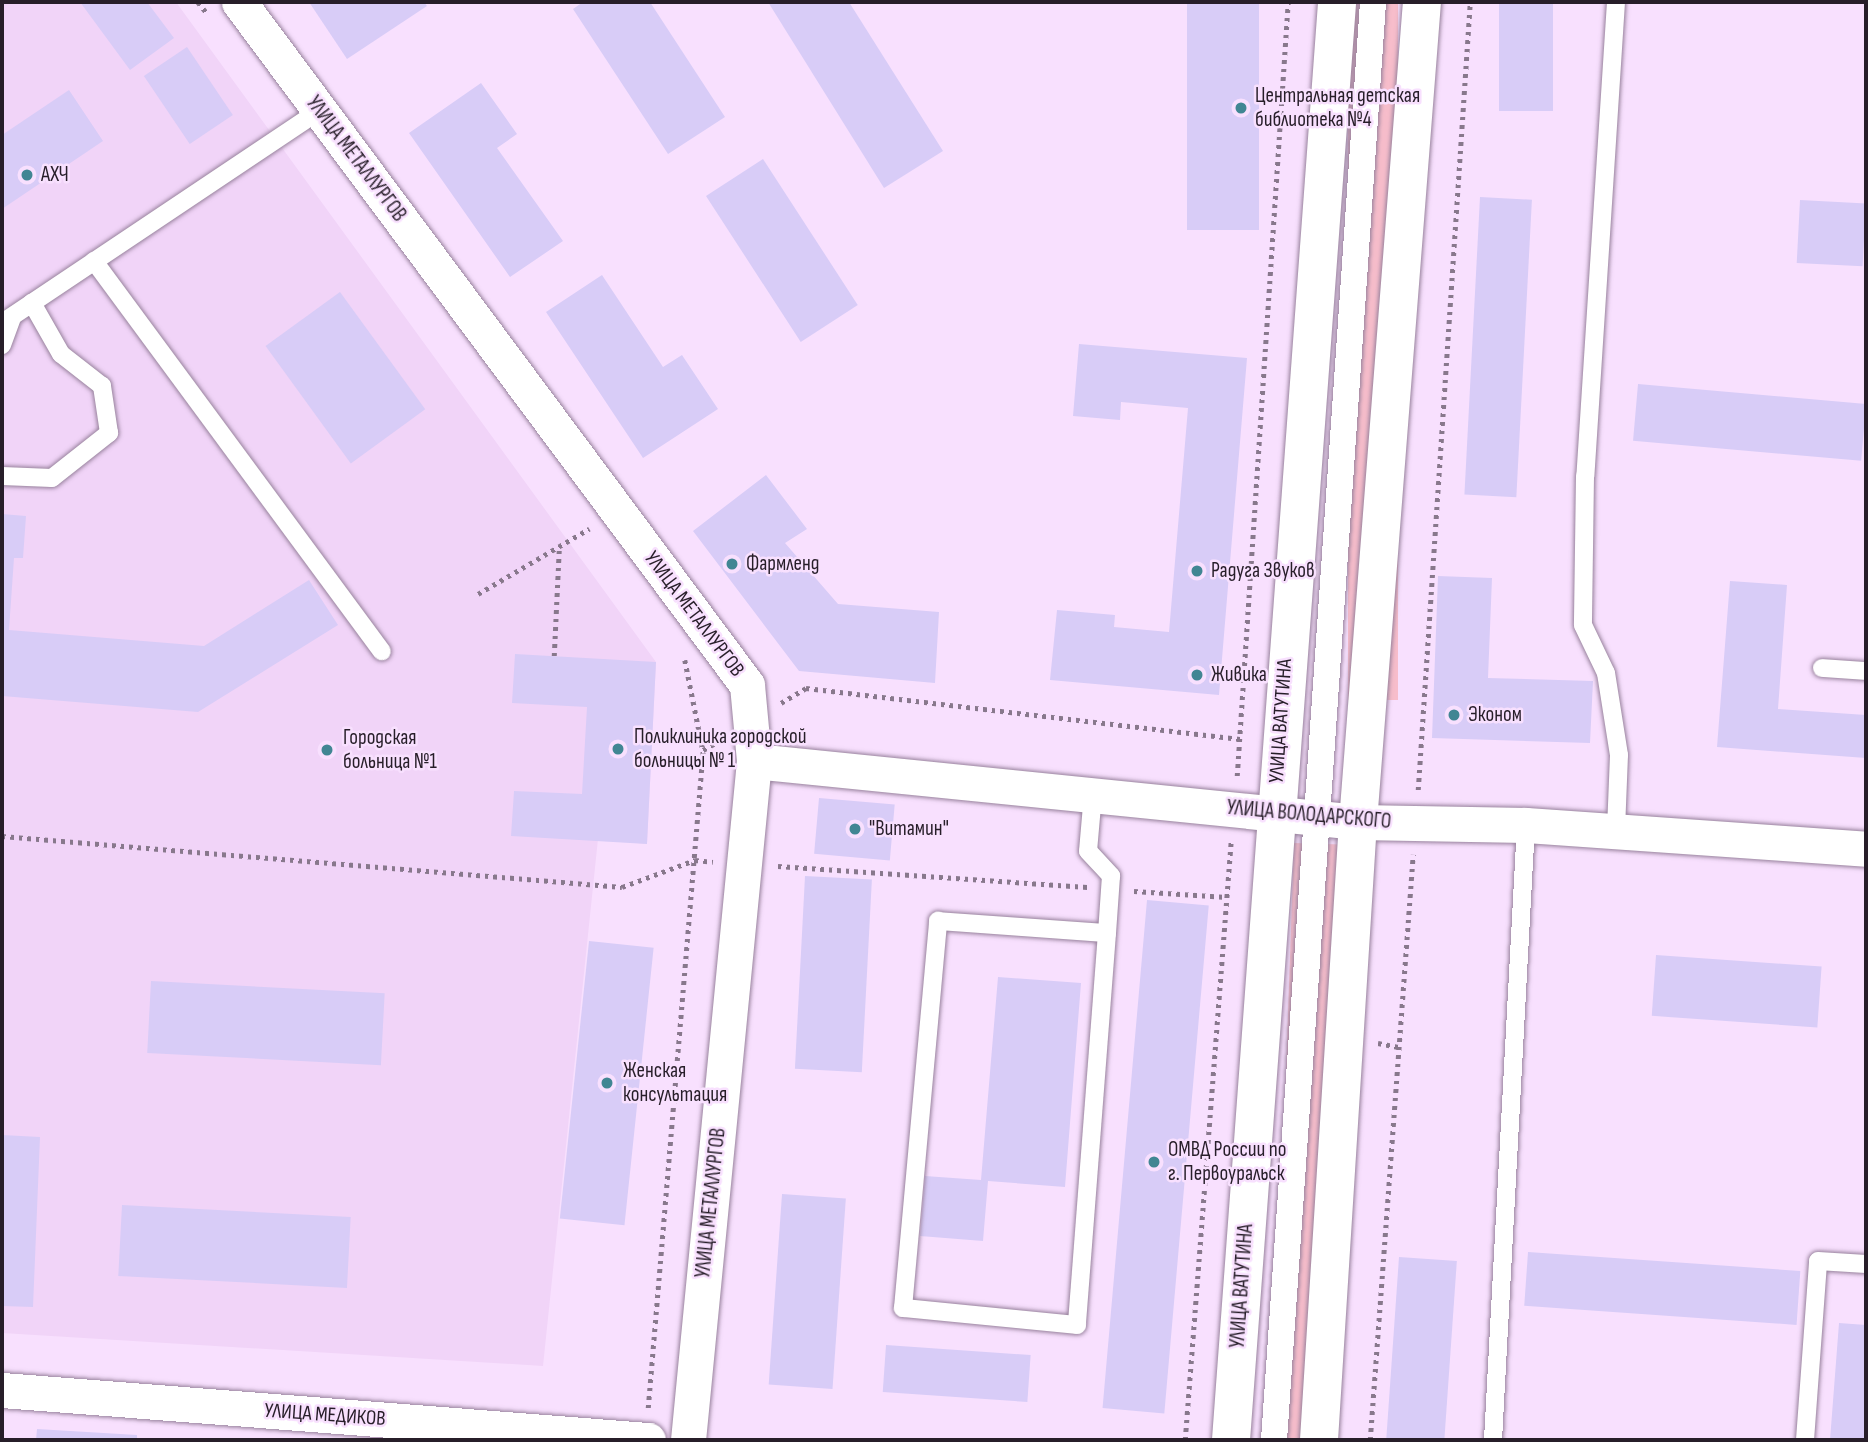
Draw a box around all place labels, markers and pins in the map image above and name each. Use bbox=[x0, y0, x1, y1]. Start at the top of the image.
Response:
place label: Центральная детская библиотека №4 bbox=[1255, 83, 1420, 133]
marker: Центральная детская библиотека №4 bbox=[1233, 100, 1249, 116]
place label: АХЧ bbox=[41, 162, 69, 188]
marker: АХЧ bbox=[19, 167, 35, 183]
place label: Фармленд bbox=[746, 551, 819, 577]
marker: Фармленд bbox=[724, 556, 740, 572]
place label: Радуга Звуков bbox=[1211, 558, 1315, 584]
marker: Радуга Звуков bbox=[1189, 563, 1205, 579]
place label: Живика bbox=[1211, 662, 1267, 688]
marker: Живика bbox=[1189, 667, 1205, 683]
place label: Эконом bbox=[1468, 702, 1522, 728]
marker: Эконом bbox=[1446, 707, 1462, 723]
place label: Поликлиника городской больницы № 1 bbox=[634, 724, 807, 774]
place label: Городская больница №1 bbox=[343, 725, 437, 775]
marker: Поликлиника городской больницы № 1 bbox=[608, 739, 628, 759]
marker: Городская больница №1 bbox=[317, 740, 337, 760]
place label: "Витамин" bbox=[869, 816, 949, 842]
marker: "Витамин" bbox=[847, 821, 863, 837]
place label: Женская консультация bbox=[623, 1058, 727, 1108]
marker: Женская консультация bbox=[597, 1073, 617, 1093]
place label: ОМВД России по г. Первоуральск bbox=[1168, 1137, 1286, 1187]
marker: ОМВД России по г. Первоуральск bbox=[1146, 1154, 1162, 1170]

